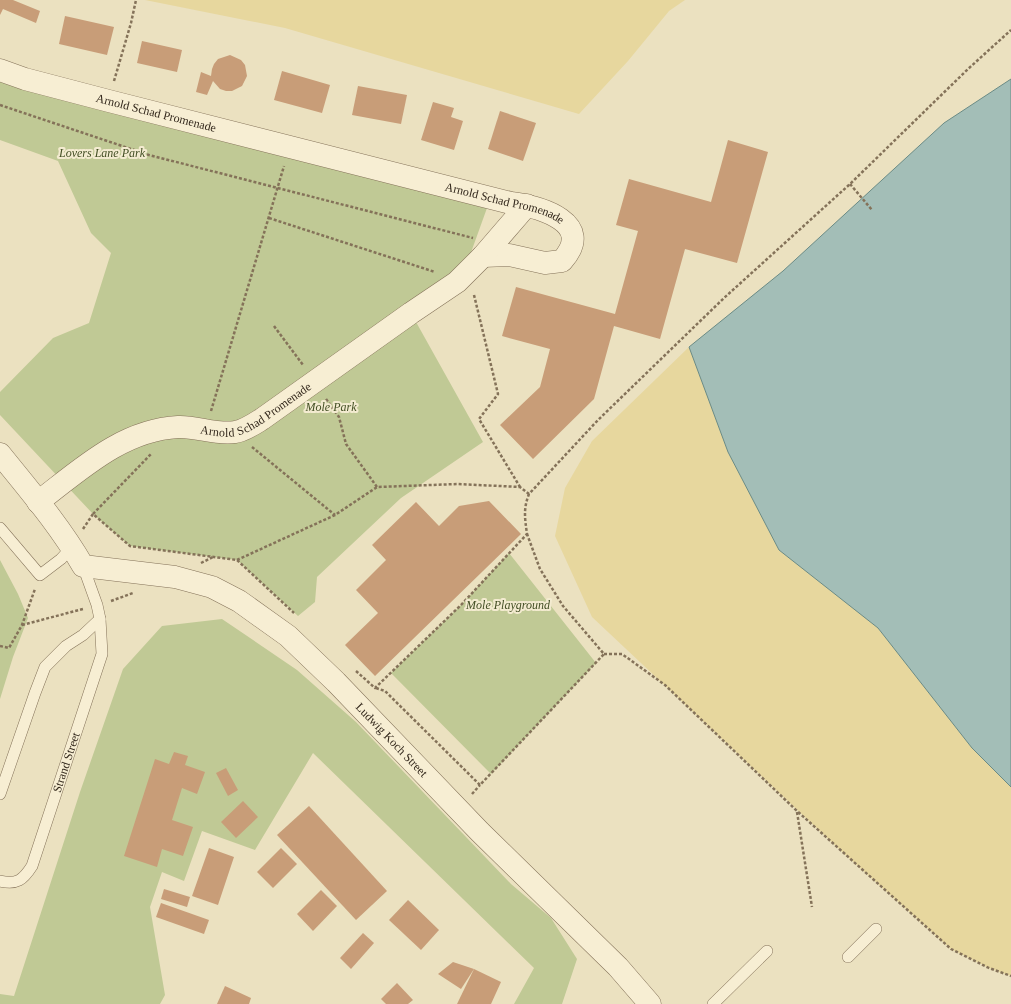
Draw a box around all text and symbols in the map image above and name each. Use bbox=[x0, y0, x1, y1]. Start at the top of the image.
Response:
street label: Arnold Schad Promenade bbox=[95, 91, 218, 135]
park label: Lovers Lane Park bbox=[58, 146, 146, 160]
street label: Arnold Schad Promenade bbox=[444, 180, 567, 227]
street label: Arnold Schad Promenade bbox=[199, 379, 314, 440]
park label: Mole Park bbox=[305, 400, 357, 414]
park label: Mole Playground bbox=[465, 598, 551, 612]
street label: Ludwig Koch Street bbox=[353, 700, 431, 780]
street label: Strand Street bbox=[50, 730, 83, 794]

